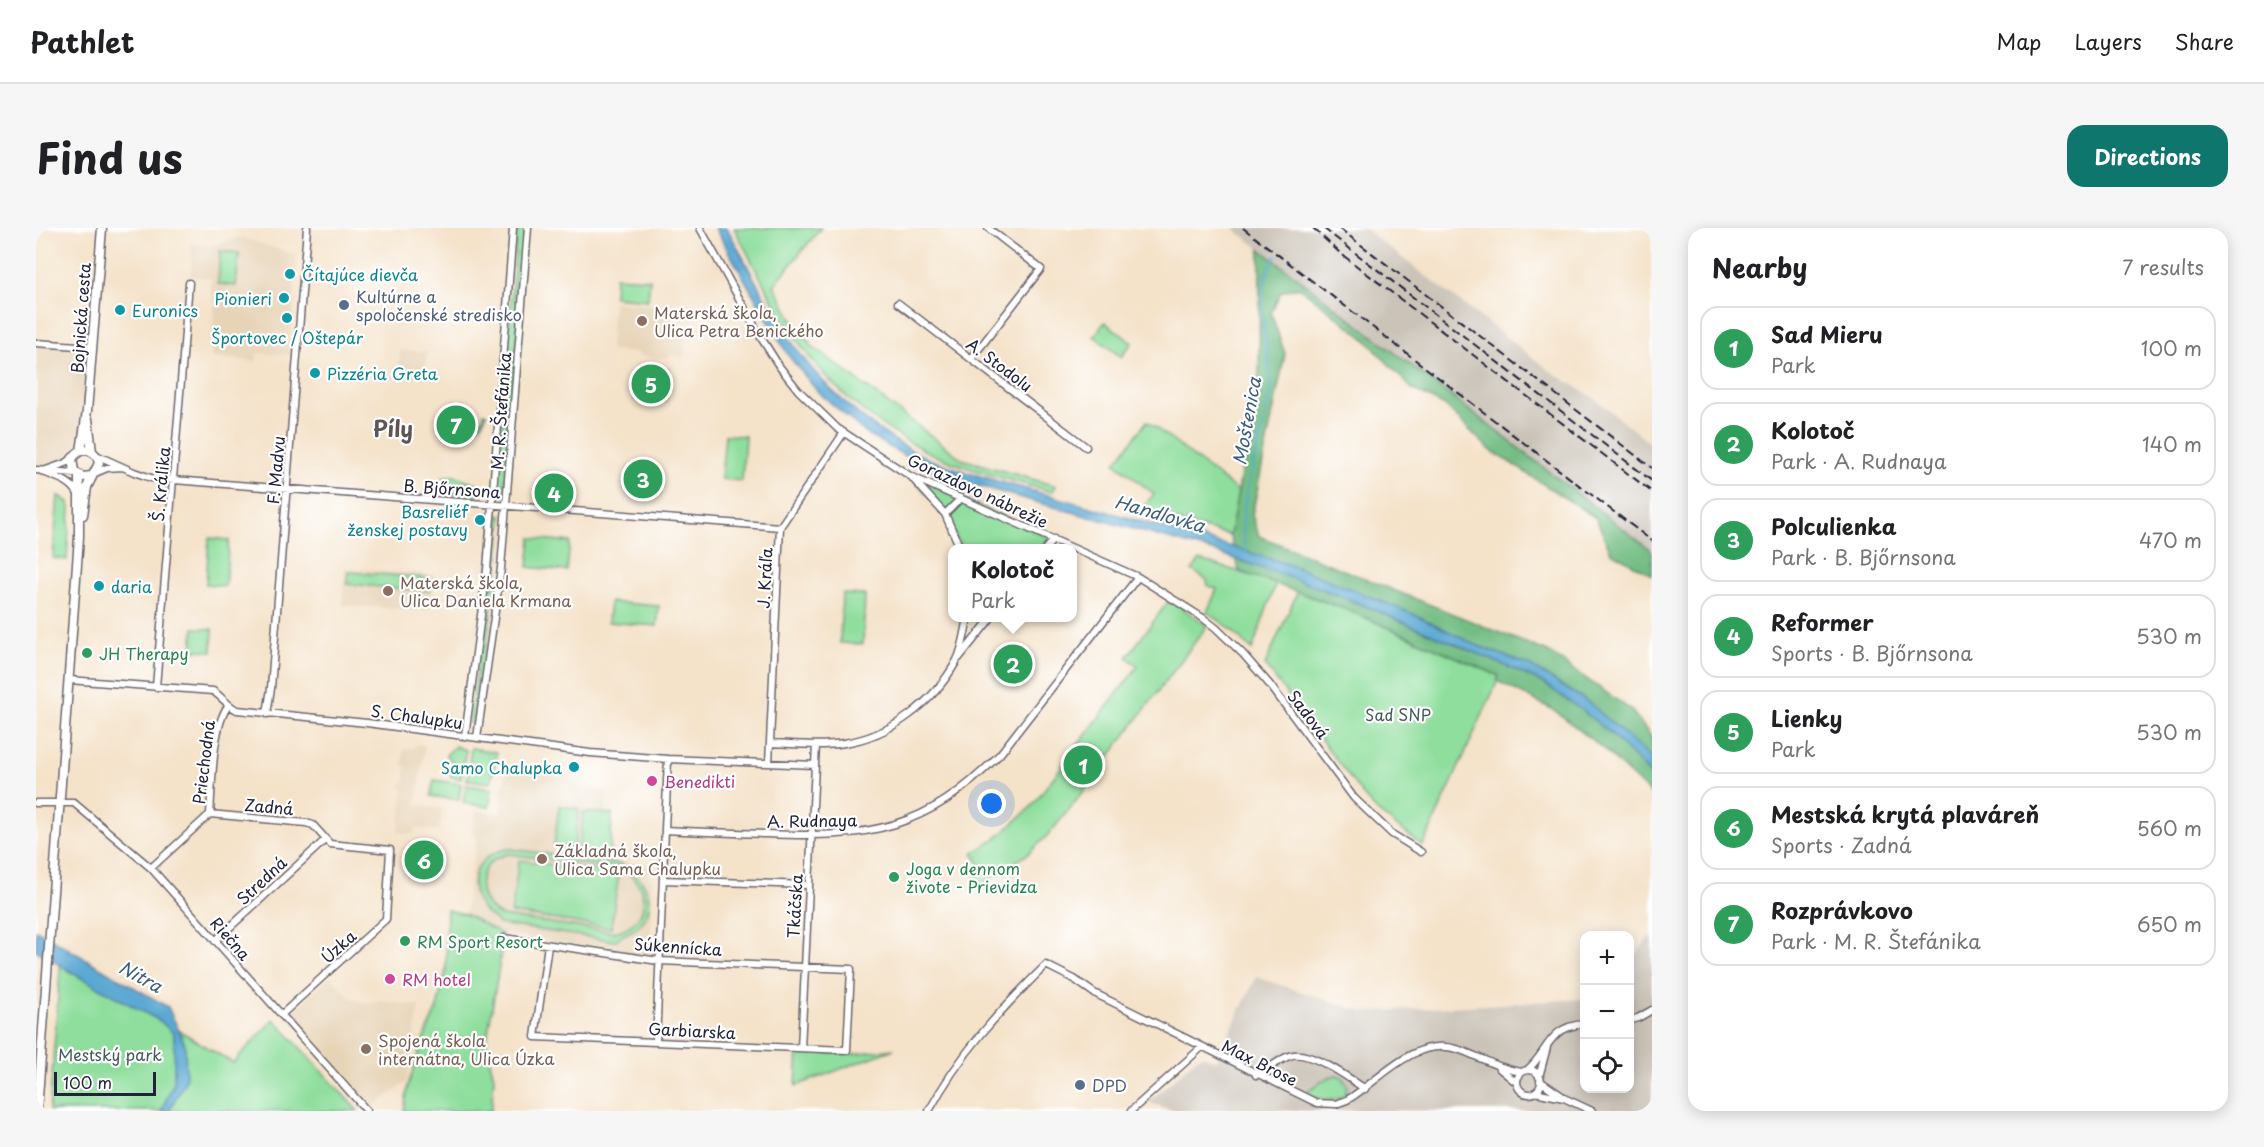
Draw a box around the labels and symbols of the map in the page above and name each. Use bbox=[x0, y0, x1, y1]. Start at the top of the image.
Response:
street label: Bojnická cesta bbox=[64, 262, 96, 374]
place label: Čítajúce dievča bbox=[302, 262, 418, 286]
marker: Čítajúce dievča bbox=[283, 267, 297, 281]
place label: Kultúrne a spoločenské stredisko bbox=[356, 284, 522, 326]
place label: Pionieri bbox=[214, 286, 272, 310]
marker: Pionieri bbox=[277, 291, 291, 305]
place label: Euronics bbox=[132, 298, 198, 322]
marker: Kultúrne a spoločenské stredisko bbox=[337, 298, 351, 312]
place label: Materská škola, Ulica Petra Benického bbox=[654, 300, 824, 342]
marker: Euronics bbox=[113, 303, 127, 317]
marker: Športovec / Oštepár bbox=[280, 311, 294, 325]
marker: Materská škola, Ulica Petra Benického bbox=[635, 314, 649, 328]
place label: Športovec / Oštepár bbox=[211, 325, 364, 349]
street label: A. Stodolu bbox=[962, 331, 1038, 397]
street label: M. R. Štefánika bbox=[484, 351, 516, 471]
place label: Pizzéria Greta bbox=[327, 361, 438, 385]
pin: 5 bbox=[632, 362, 670, 406]
marker: Pizzéria Greta bbox=[308, 366, 322, 380]
water label: Moštenica bbox=[1225, 374, 1267, 467]
pin: 7 bbox=[436, 402, 476, 448]
district label: Píly bbox=[373, 411, 413, 444]
street label: F. Madvu bbox=[260, 435, 290, 505]
street label: Š. Králika bbox=[145, 445, 175, 523]
street label: Gorazdovo nábrežie bbox=[904, 447, 1052, 533]
pin: 3 bbox=[624, 456, 662, 502]
pin: 4 bbox=[534, 470, 574, 516]
street label: B. Bjőrnsona bbox=[403, 473, 501, 503]
water label: Handlovka bbox=[1112, 487, 1209, 539]
place label: Basreliéf ženskej postavy bbox=[348, 499, 469, 541]
marker: Basreliéf ženskej postavy bbox=[473, 513, 487, 527]
street label: J. Kráľa bbox=[750, 546, 778, 609]
place label: Materská škola, Ulica Daniela Krmana bbox=[400, 570, 571, 612]
place label: daria bbox=[111, 574, 152, 598]
marker: daria bbox=[92, 579, 106, 593]
marker: Materská škola, Ulica Daniela Krmana bbox=[381, 584, 395, 598]
place label: JH Therapy bbox=[99, 641, 189, 665]
pin: 2 bbox=[994, 642, 1032, 686]
marker: JH Therapy bbox=[80, 646, 94, 660]
street label: Sadová bbox=[1283, 684, 1336, 744]
street label: S. Chalupku bbox=[370, 698, 464, 734]
park label: Sad SNP bbox=[1365, 702, 1431, 726]
street label: Priechodná bbox=[186, 719, 220, 805]
pin: 1 bbox=[1064, 742, 1102, 788]
place label: Samo Chalupka bbox=[441, 755, 562, 779]
marker: Samo Chalupka bbox=[567, 760, 581, 774]
place label: Benedikti bbox=[664, 769, 735, 793]
marker: Benedikti bbox=[645, 774, 659, 788]
your location bbox=[977, 789, 1006, 818]
street label: Zadná bbox=[243, 792, 295, 820]
street label: A. Rudnaya bbox=[767, 807, 857, 833]
pin: 6 bbox=[404, 838, 444, 882]
place label: Základná škola, Ulica Sama Chalupku bbox=[554, 838, 721, 880]
street label: Stredná bbox=[230, 850, 292, 910]
marker: Základná škola, Ulica Sama Chalupku bbox=[535, 852, 549, 866]
place label: Joga v dennom živote - Prievidza bbox=[906, 856, 1037, 898]
marker: Joga v dennom živote - Prievidza bbox=[887, 870, 901, 884]
street label: Tkáčska bbox=[780, 873, 808, 939]
street label: Riečna bbox=[205, 911, 257, 965]
street label: Úzka bbox=[315, 924, 361, 968]
place label: RM Sport Resort bbox=[417, 929, 544, 953]
street label: Súkennícka bbox=[633, 931, 723, 961]
marker: RM Sport Resort bbox=[398, 934, 412, 948]
water label: Nitra bbox=[114, 953, 168, 999]
place label: RM hotel bbox=[402, 967, 471, 991]
marker: RM hotel bbox=[383, 972, 397, 986]
street label: Garbiarska bbox=[648, 1016, 736, 1044]
place label: Spojená škola internátna, Ulica Úzka bbox=[378, 1028, 554, 1070]
street label: Max Brose bbox=[1218, 1033, 1302, 1091]
park label: Mestský park bbox=[58, 1042, 162, 1066]
marker: Spojená škola internátna, Ulica Úzka bbox=[359, 1042, 373, 1056]
scale bar bbox=[54, 1069, 156, 1096]
place label: DPD bbox=[1092, 1073, 1127, 1097]
marker: DPD bbox=[1073, 1078, 1087, 1092]

